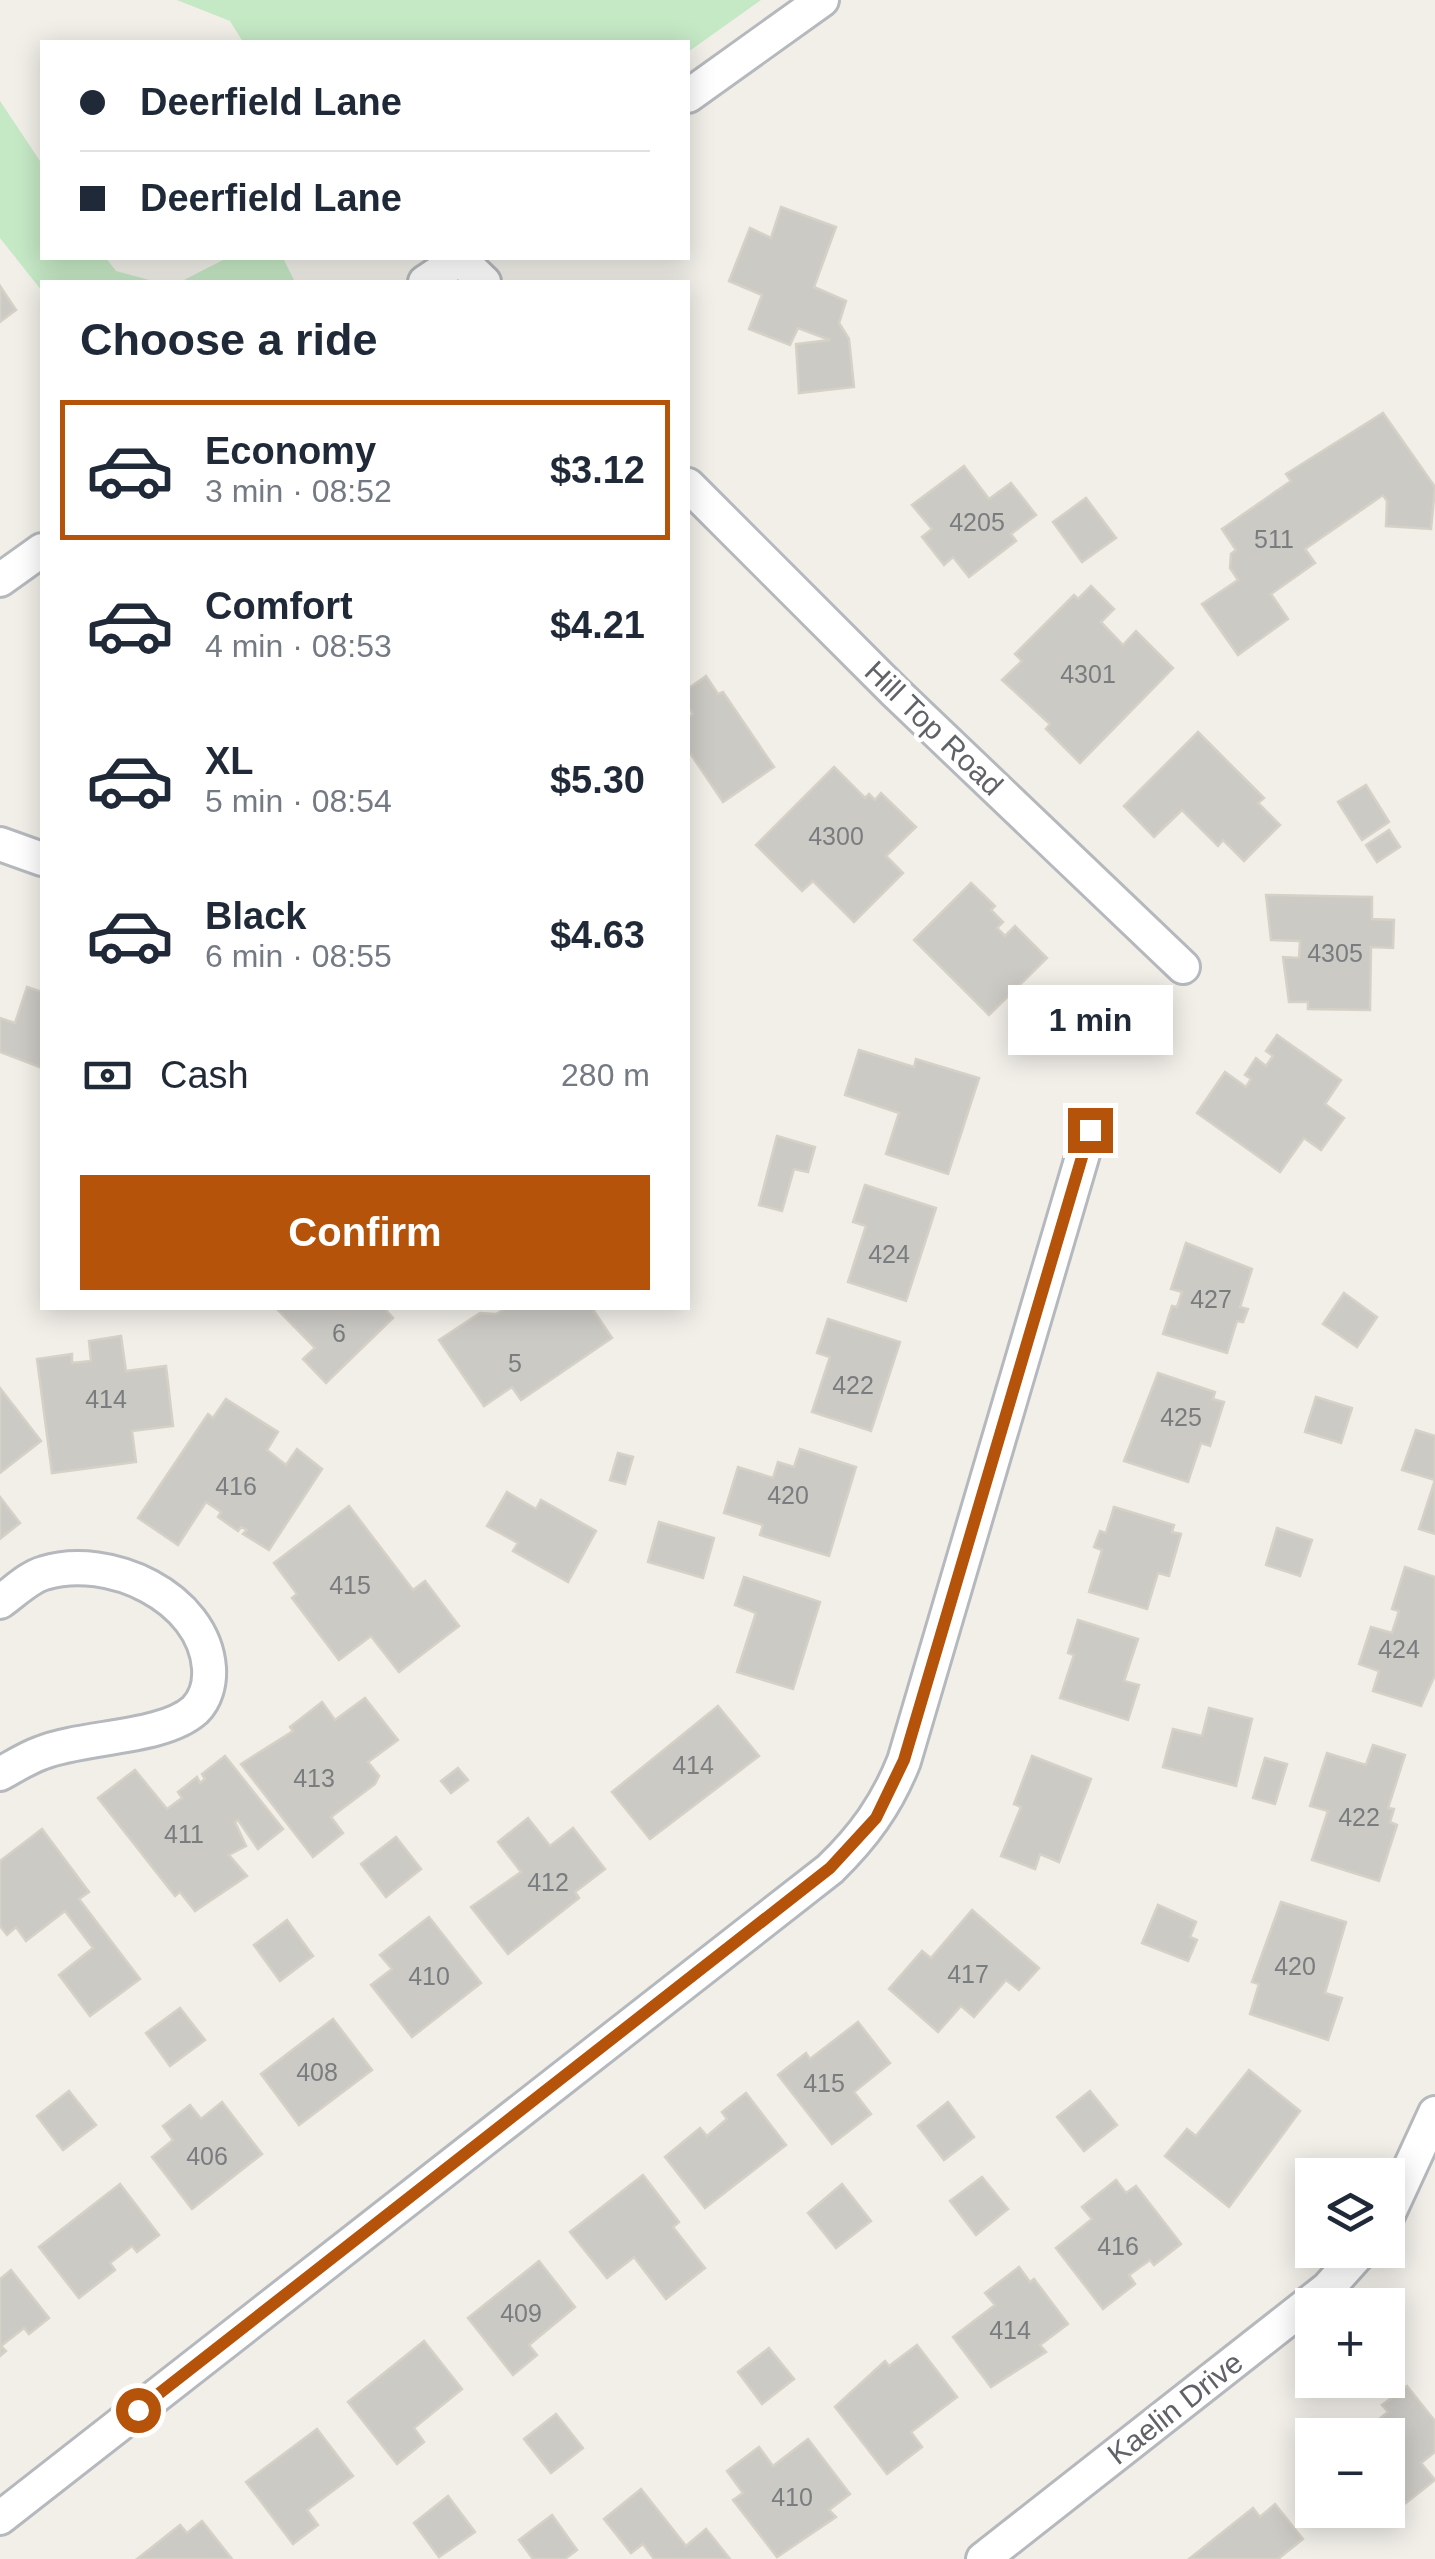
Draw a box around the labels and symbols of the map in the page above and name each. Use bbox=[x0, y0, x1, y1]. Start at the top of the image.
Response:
house number: 4205 bbox=[949, 508, 1005, 536]
house number: 511 bbox=[1254, 525, 1294, 553]
street label: Hill Top Road bbox=[859, 654, 1009, 802]
house number: 4301 bbox=[1060, 660, 1116, 688]
house number: 4300 bbox=[808, 822, 864, 850]
house number: 4305 bbox=[1307, 939, 1363, 967]
callout: 1 min bbox=[1008, 985, 1172, 1055]
route end bbox=[1068, 1108, 1113, 1153]
house number: 424 bbox=[868, 1240, 910, 1268]
house number: 427 bbox=[1190, 1285, 1232, 1313]
house number: 6 bbox=[332, 1319, 346, 1347]
house number: 5 bbox=[508, 1349, 522, 1377]
house number: 422 bbox=[832, 1371, 874, 1399]
house number: 414 bbox=[85, 1385, 127, 1413]
house number: 425 bbox=[1160, 1403, 1202, 1431]
house number: 416 bbox=[215, 1472, 257, 1500]
house number: 420 bbox=[767, 1481, 809, 1509]
house number: 415 bbox=[329, 1571, 371, 1599]
house number: 424 bbox=[1378, 1635, 1420, 1663]
house number: 414 bbox=[672, 1751, 714, 1779]
house number: 413 bbox=[293, 1764, 335, 1792]
house number: 422 bbox=[1338, 1803, 1380, 1831]
house number: 411 bbox=[164, 1820, 204, 1848]
house number: 412 bbox=[527, 1868, 569, 1896]
house number: 420 bbox=[1274, 1952, 1316, 1980]
house number: 417 bbox=[947, 1960, 989, 1988]
house number: 410 bbox=[408, 1962, 450, 1990]
house number: 408 bbox=[296, 2058, 338, 2086]
house number: 415 bbox=[803, 2069, 845, 2097]
house number: 406 bbox=[186, 2142, 228, 2170]
house number: 416 bbox=[1097, 2232, 1139, 2260]
house number: 409 bbox=[500, 2299, 542, 2327]
house number: 414 bbox=[989, 2316, 1031, 2344]
street label: Kaelin Drive bbox=[1101, 2345, 1249, 2471]
route start bbox=[116, 2388, 161, 2433]
house number: 410 bbox=[771, 2483, 813, 2511]

